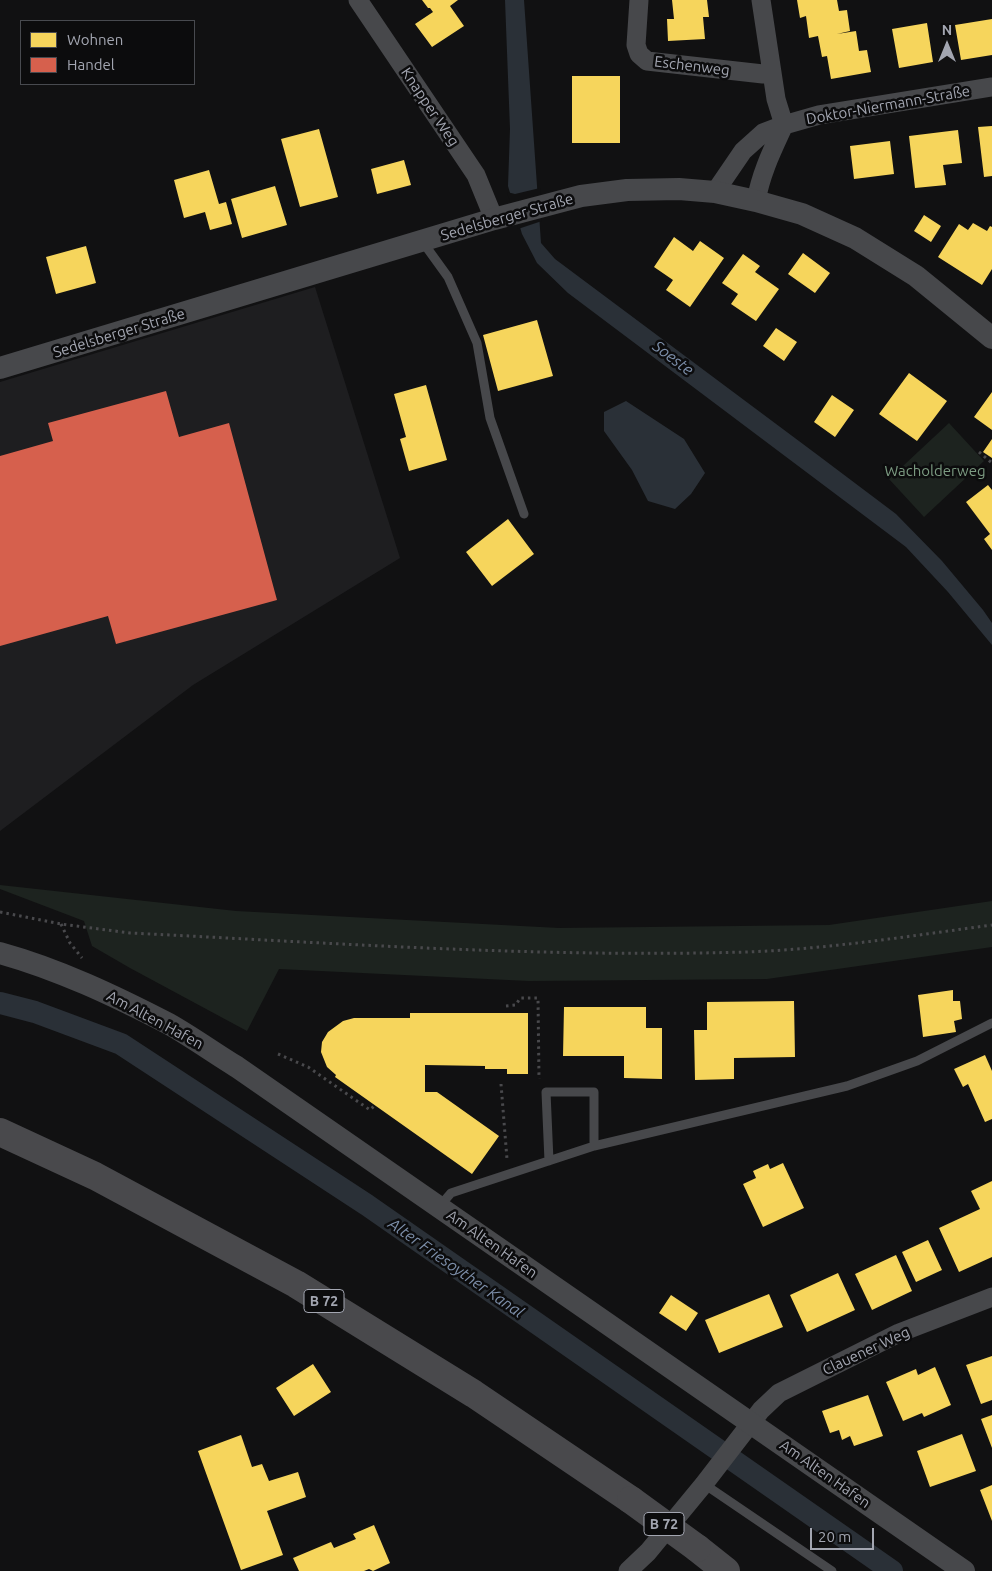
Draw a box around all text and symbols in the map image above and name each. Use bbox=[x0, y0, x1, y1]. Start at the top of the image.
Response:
legend bbox=[20, 20, 195, 85]
north arrow bbox=[922, 20, 972, 70]
text: N bbox=[942, 22, 952, 38]
text: Wohnen bbox=[67, 31, 123, 48]
street label: Eschenweg bbox=[653, 52, 731, 80]
text: Handel bbox=[67, 56, 115, 73]
street label: Knapper Weg bbox=[397, 64, 463, 150]
street label: Doktor-Niermann-Straße bbox=[805, 82, 971, 128]
street label: Sedelsberger Straße bbox=[439, 189, 575, 245]
street label: Sedelsberger Straße bbox=[51, 304, 187, 362]
water label: Soeste bbox=[649, 337, 697, 379]
park label: Wacholderweg bbox=[884, 462, 986, 480]
street label: Am Alten Hafen bbox=[104, 987, 206, 1053]
street label: Am Alten Hafen bbox=[443, 1206, 541, 1282]
water label: Alter Friesoyther Kanal bbox=[385, 1214, 527, 1322]
road number: B 72 bbox=[304, 1290, 344, 1312]
street label: Clauener Weg bbox=[819, 1323, 913, 1379]
street label: Am Alten Hafen bbox=[776, 1436, 874, 1512]
road number: B 72 bbox=[644, 1512, 684, 1536]
scale bar bbox=[812, 1518, 876, 1550]
text: 20 m bbox=[818, 1528, 851, 1545]

